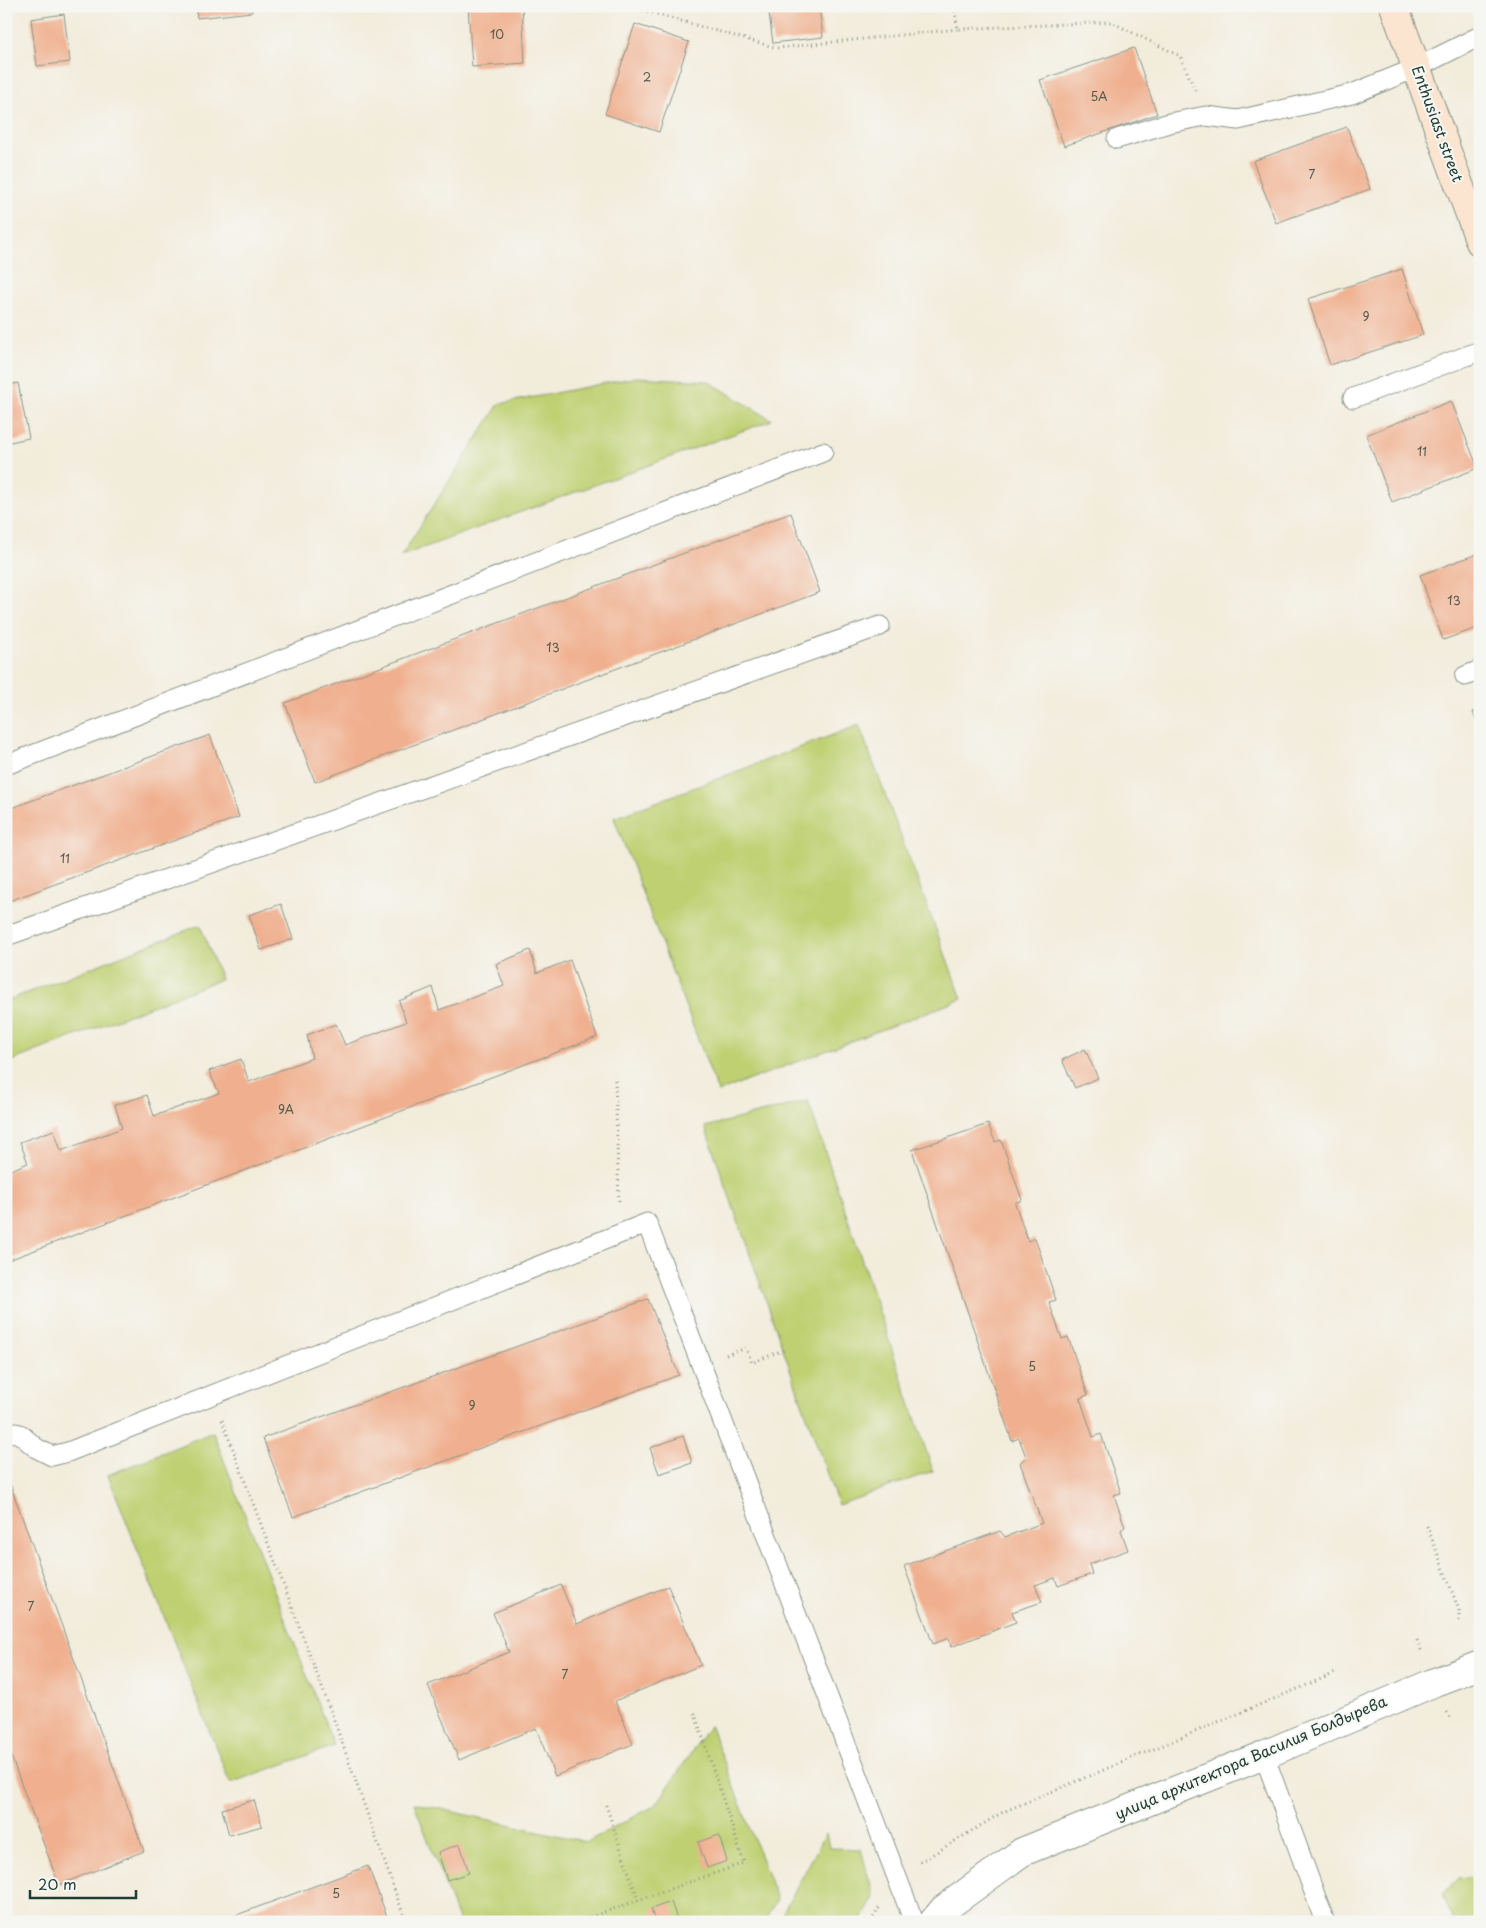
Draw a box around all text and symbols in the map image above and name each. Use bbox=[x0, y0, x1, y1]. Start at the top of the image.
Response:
house number: 10 bbox=[490, 25, 504, 43]
street label: Enthusiast street bbox=[1407, 62, 1470, 185]
house number: 2 bbox=[643, 68, 651, 86]
house number: 5А bbox=[1091, 87, 1107, 105]
house number: 7 bbox=[1309, 165, 1316, 183]
house number: 9 bbox=[1362, 307, 1370, 325]
house number: 11 bbox=[1417, 442, 1427, 460]
house number: 13 bbox=[1447, 591, 1461, 609]
house number: 13 bbox=[546, 638, 560, 656]
house number: 11 bbox=[60, 849, 70, 867]
house number: 9А bbox=[278, 1100, 294, 1118]
house number: 5 bbox=[1028, 1357, 1036, 1375]
house number: 9 bbox=[468, 1396, 476, 1414]
house number: 7 bbox=[28, 1597, 35, 1615]
house number: 7 bbox=[562, 1665, 569, 1683]
street label: улица архитектора Василия Болдырева bbox=[1111, 1688, 1391, 1825]
scale bar bbox=[30, 1868, 136, 1900]
text: 20 m bbox=[38, 1872, 77, 1895]
house number: 5 bbox=[332, 1884, 340, 1902]

